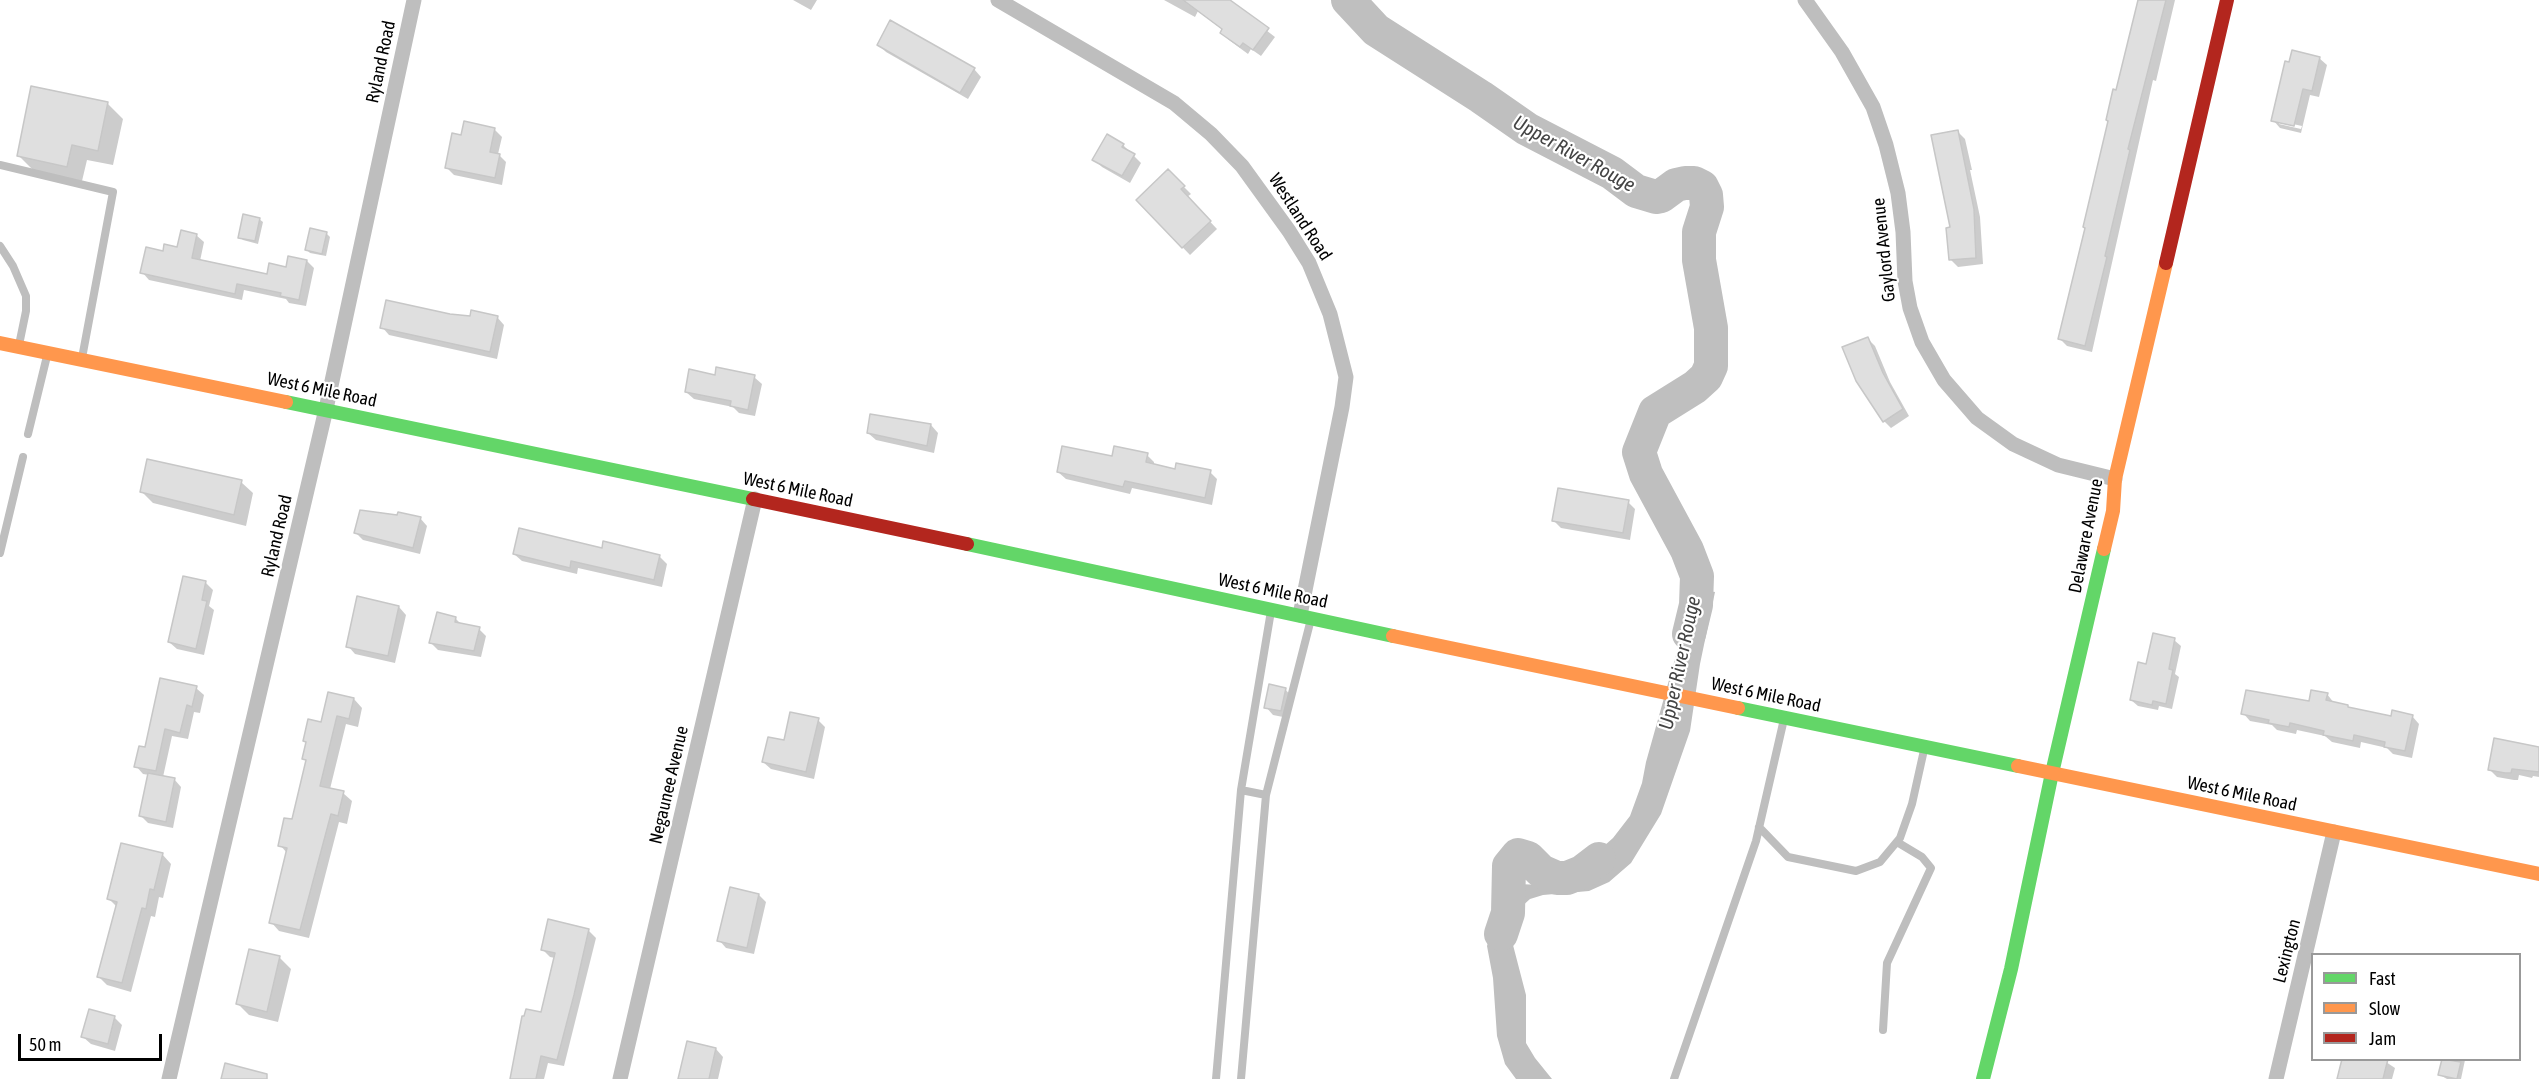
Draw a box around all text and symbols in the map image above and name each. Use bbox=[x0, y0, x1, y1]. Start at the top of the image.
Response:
street label: Ryland Road bbox=[362, 19, 400, 105]
water label: Upper River Rouge bbox=[1509, 111, 1639, 197]
street label: Westland Road bbox=[1264, 169, 1336, 265]
street label: Gaylord Avenue bbox=[1868, 197, 1900, 303]
street label: West 6 Mile Road bbox=[265, 368, 379, 412]
street label: West 6 Mile Road bbox=[741, 468, 855, 512]
street label: Delaware Avenue bbox=[2064, 477, 2108, 595]
street label: Ryland Road bbox=[257, 493, 297, 579]
street label: West 6 Mile Road bbox=[1216, 569, 1330, 613]
water label: Upper River Rouge bbox=[1654, 594, 1706, 732]
street label: West 6 Mile Road bbox=[1709, 673, 1823, 717]
street label: Negaunee Avenue bbox=[645, 724, 693, 846]
street label: West 6 Mile Road bbox=[2185, 772, 2299, 816]
street label: Lexington bbox=[2269, 917, 2305, 985]
legend bbox=[2311, 953, 2521, 1061]
text: Fast bbox=[2369, 968, 2396, 989]
text: Slow bbox=[2369, 998, 2400, 1019]
scale bar bbox=[21, 1022, 165, 1060]
text: Jam bbox=[2369, 1028, 2396, 1049]
text: 50 m bbox=[29, 1034, 61, 1055]

